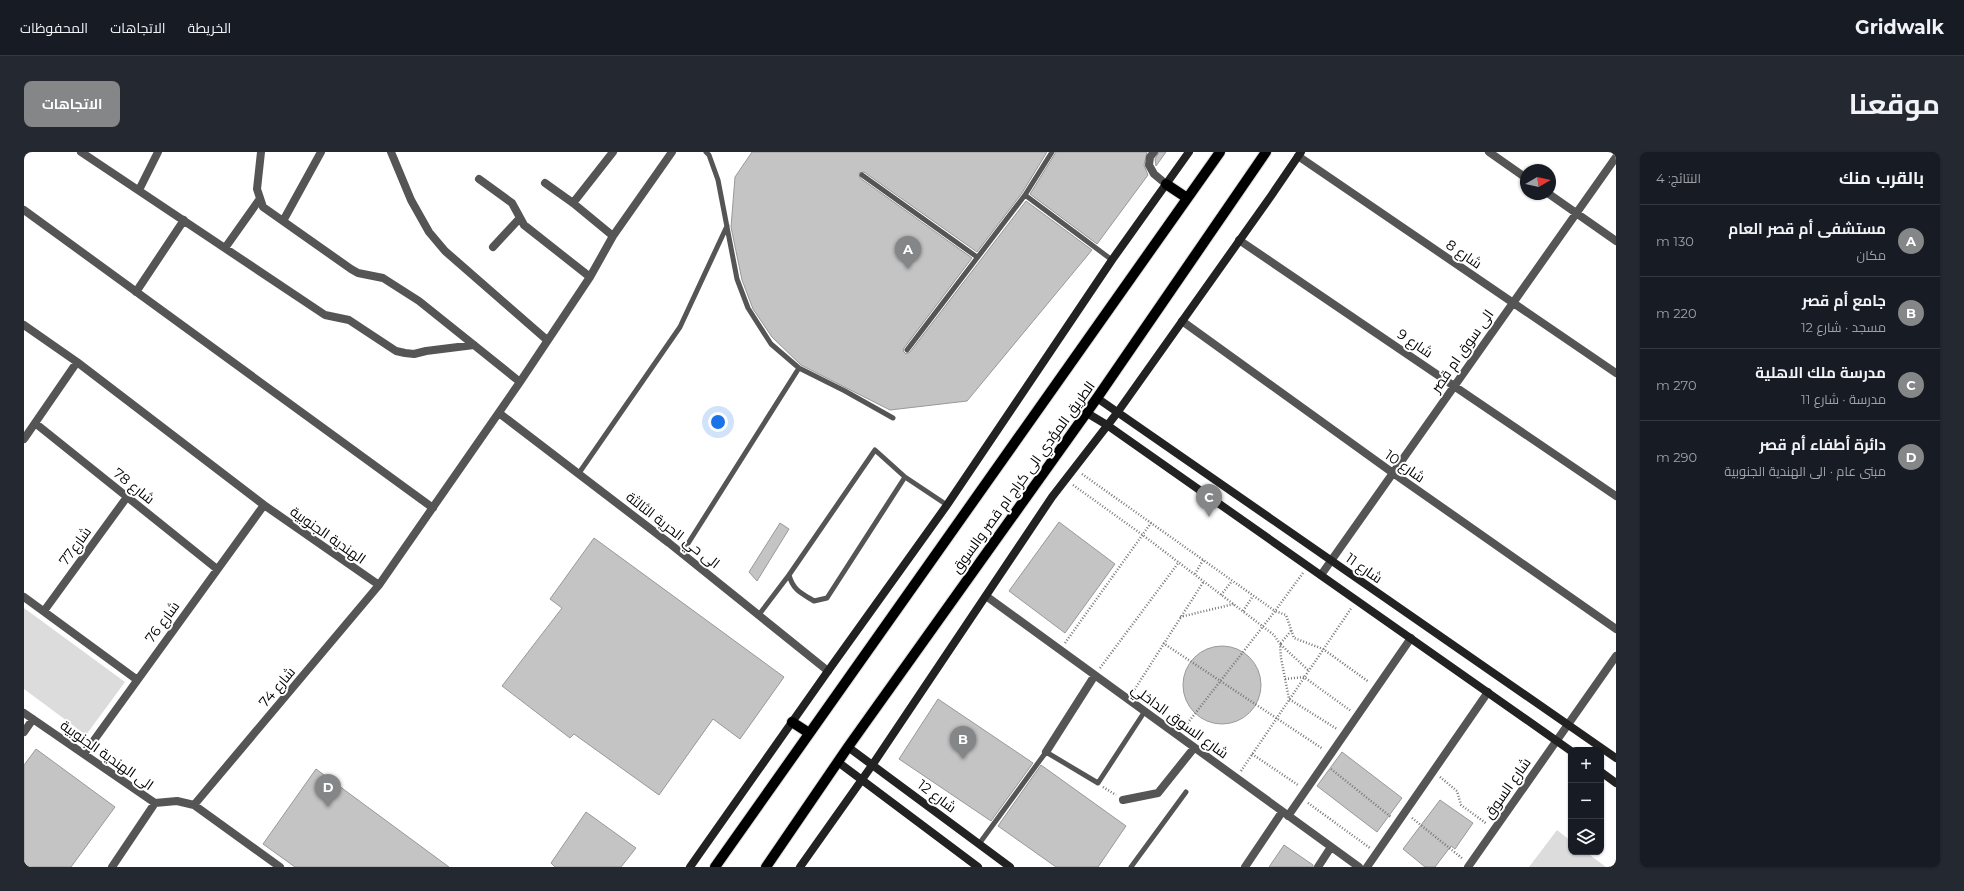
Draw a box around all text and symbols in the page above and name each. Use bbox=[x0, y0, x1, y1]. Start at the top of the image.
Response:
text: Gridwalk bbox=[1855, 16, 1944, 39]
text: المحفوظات bbox=[20, 19, 88, 37]
text: الاتجاهات bbox=[110, 19, 166, 37]
text: الخريطة bbox=[188, 19, 231, 37]
button: الاتجاهات bbox=[24, 81, 120, 127]
text: موقعنا bbox=[1849, 87, 1940, 121]
north arrow bbox=[1520, 164, 1556, 200]
text: بالقرب منك bbox=[1839, 168, 1924, 188]
text: النتائج: 4 bbox=[1656, 170, 1701, 186]
text: مستشفى أم قصر العام bbox=[1728, 219, 1886, 238]
text: 130 m bbox=[1656, 233, 1694, 249]
text: A bbox=[1906, 233, 1916, 249]
street label: شارع 8 bbox=[1442, 235, 1486, 273]
pin: A bbox=[895, 236, 921, 269]
text: مكان bbox=[1857, 247, 1886, 263]
text: جامع أم قصر bbox=[1802, 291, 1886, 310]
text: 220 m bbox=[1656, 305, 1697, 321]
text: B bbox=[1906, 305, 1916, 321]
street label: الى سوق ام قصر bbox=[1426, 306, 1498, 397]
text: مسجد · شارع 12 bbox=[1801, 319, 1886, 335]
street label: شارع 9 bbox=[1394, 325, 1436, 361]
text: مدرسة ملك الاهلية bbox=[1755, 363, 1886, 382]
street label: الطريق المؤدي الى كراج ام قصر والسوق bbox=[947, 377, 1101, 578]
text: 270 m bbox=[1656, 377, 1697, 393]
text: C bbox=[1906, 377, 1916, 393]
text: مدرسة · شارع 11 bbox=[1801, 391, 1886, 407]
your location bbox=[708, 412, 728, 432]
text: دائرة أطفاء أم قصر bbox=[1759, 435, 1886, 454]
street label: شارع 10 bbox=[1381, 446, 1429, 486]
text: 290 m bbox=[1656, 449, 1697, 465]
text: D bbox=[1906, 449, 1916, 465]
text: مبنى عام · الى الهندية الجنوبية bbox=[1724, 463, 1886, 479]
street label: شارع 78 bbox=[110, 464, 158, 508]
pin: C bbox=[1196, 484, 1222, 517]
street label: الى حي الحرية الثالثة bbox=[621, 488, 724, 575]
street label: الهندية الجنوبية bbox=[287, 502, 369, 568]
street label: شارع77 bbox=[55, 523, 95, 569]
street label: شارع 11 bbox=[1342, 549, 1386, 587]
street label: شارع 76 bbox=[141, 598, 183, 646]
street label: شارع 74 bbox=[255, 663, 299, 711]
street label: شارع السوق الداخلي bbox=[1126, 680, 1232, 765]
street label: الى الهندية الجنوبية bbox=[57, 716, 157, 794]
pin: B bbox=[950, 726, 976, 759]
map controls bbox=[1568, 747, 1604, 855]
button: + bbox=[1568, 747, 1604, 783]
street label: شارع السوق bbox=[1479, 754, 1535, 822]
pin: D bbox=[315, 774, 341, 807]
street label: شارع 12 bbox=[914, 776, 960, 816]
button: − bbox=[1568, 783, 1604, 819]
button: layers bbox=[1568, 819, 1604, 855]

